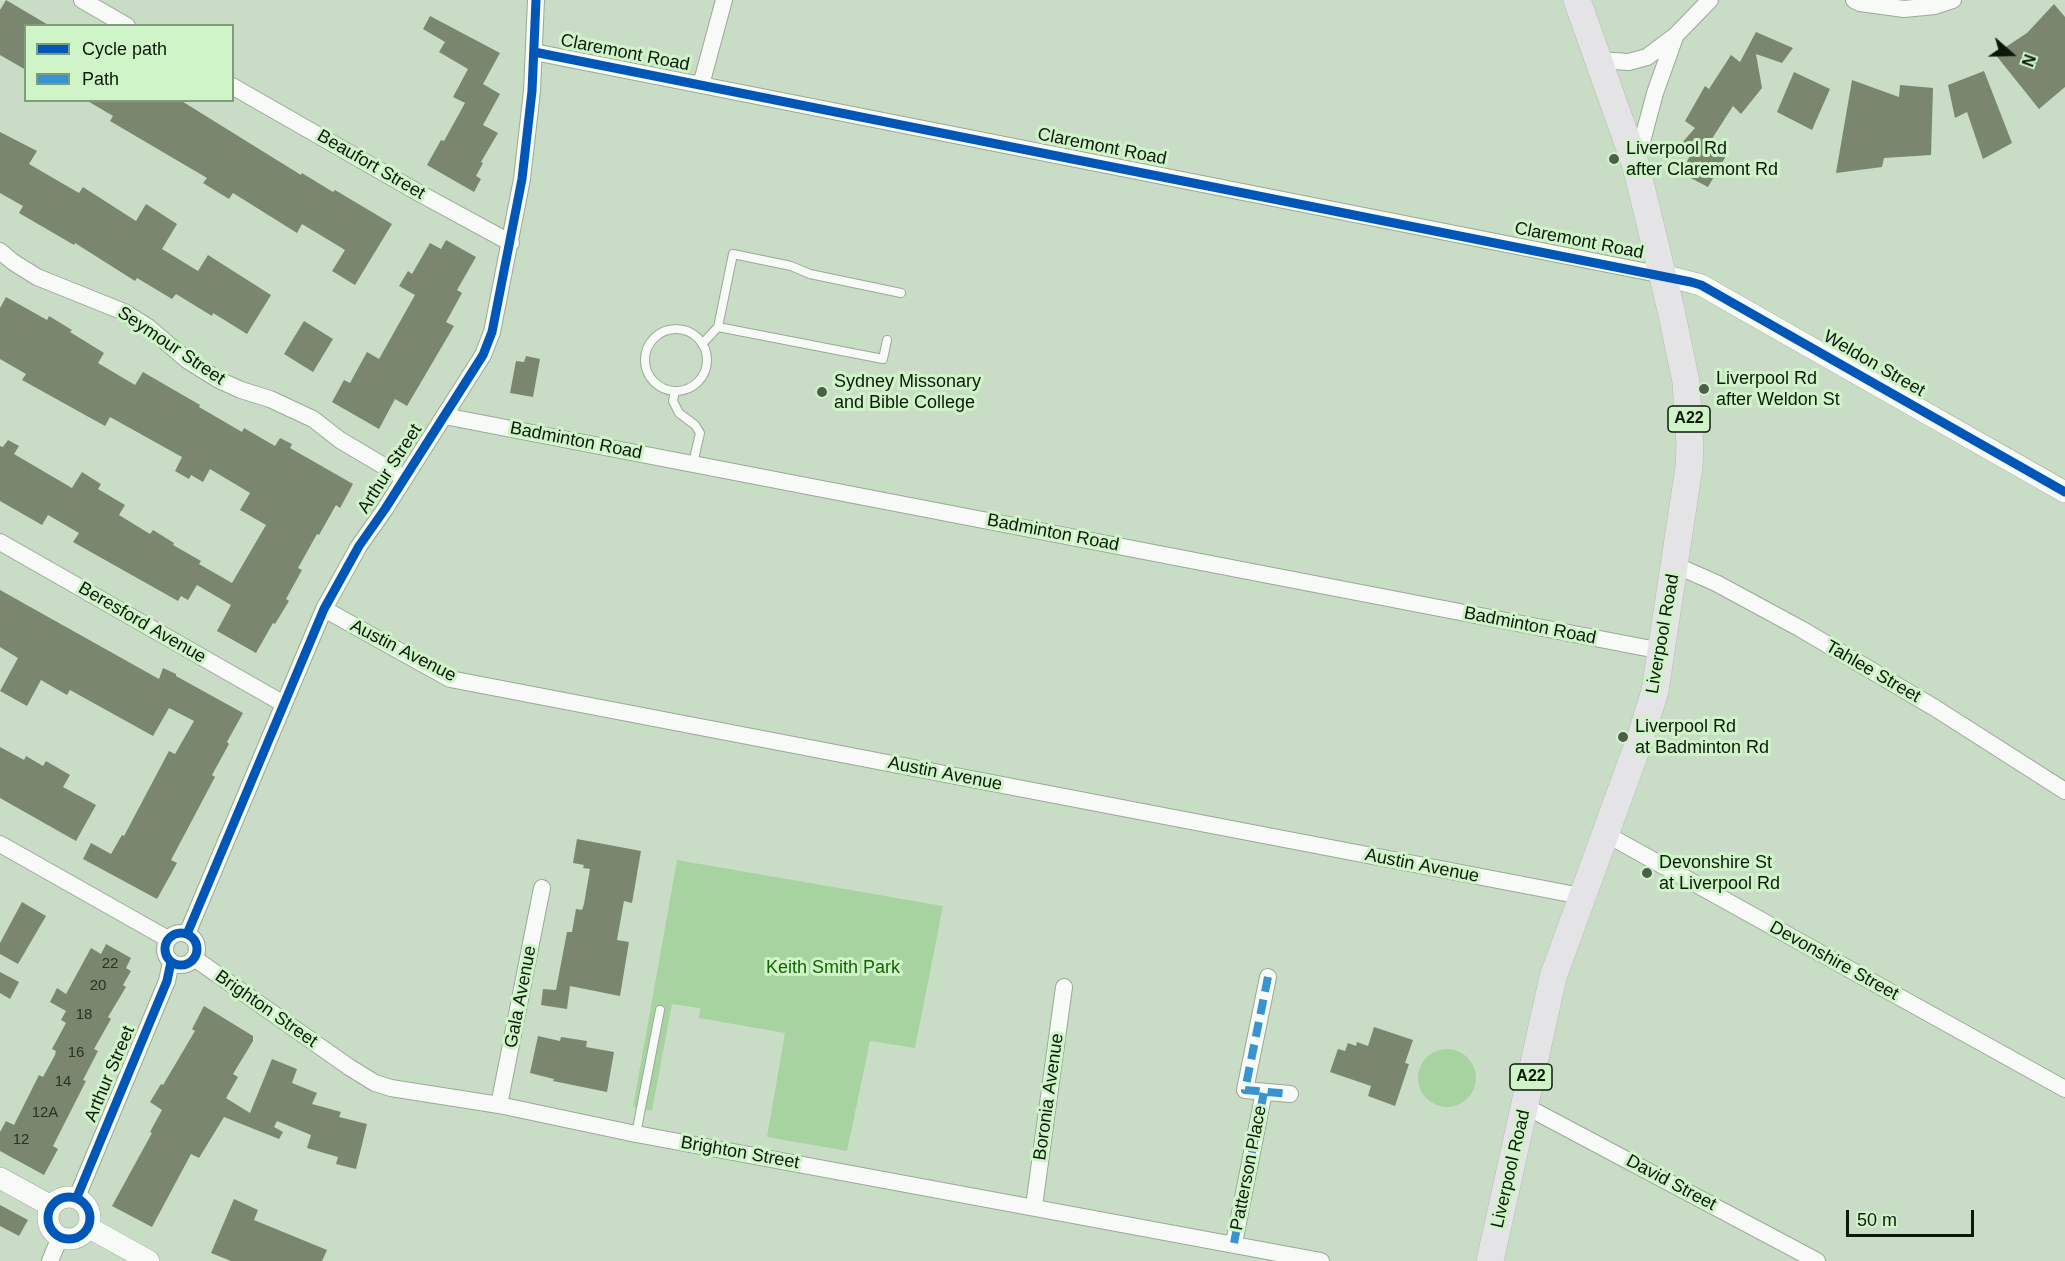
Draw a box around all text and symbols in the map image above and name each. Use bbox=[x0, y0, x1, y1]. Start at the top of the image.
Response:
legend bbox=[24, 24, 234, 102]
north arrow bbox=[1981, 24, 2041, 84]
street label: Claremont Road bbox=[559, 30, 691, 76]
text: Cycle path bbox=[82, 39, 167, 59]
text: N bbox=[2018, 52, 2038, 69]
text: Path bbox=[82, 69, 119, 89]
street label: Claremont Road bbox=[1036, 124, 1168, 170]
street label: Beaufort Street bbox=[313, 125, 429, 205]
place label: Liverpool Rd after Claremont Rd bbox=[1626, 138, 1778, 180]
marker: Liverpool Rd after Claremont Rd bbox=[1607, 152, 1621, 166]
street label: Claremont Road bbox=[1513, 218, 1645, 264]
street label: Seymour Street bbox=[113, 302, 229, 390]
street label: Weldon Street bbox=[1819, 326, 1929, 402]
place label: Liverpool Rd after Weldon St bbox=[1716, 368, 1840, 410]
place label: Sydney Missonary and Bible College bbox=[834, 371, 981, 413]
marker: Liverpool Rd after Weldon St bbox=[1697, 382, 1711, 396]
marker: Sydney Missonary and Bible College bbox=[815, 385, 829, 399]
road number: A22 bbox=[1668, 406, 1710, 432]
street label: Badminton Road bbox=[508, 418, 644, 464]
street label: Arthur Street bbox=[353, 420, 427, 518]
street label: Badminton Road bbox=[985, 510, 1121, 556]
street label: Liverpool Road bbox=[1642, 573, 1684, 695]
street label: Beresford Avenue bbox=[74, 578, 210, 668]
street label: Badminton Road bbox=[1462, 603, 1598, 649]
street label: Austin Avenue bbox=[347, 615, 459, 687]
street label: Tahlee Street bbox=[1822, 636, 1924, 708]
place label: Liverpool Rd at Badminton Rd bbox=[1635, 716, 1769, 758]
marker: Liverpool Rd at Badminton Rd bbox=[1616, 730, 1630, 744]
street label: Austin Avenue bbox=[886, 752, 1004, 796]
street label: Austin Avenue bbox=[1363, 844, 1481, 888]
place label: Devonshire St at Liverpool Rd bbox=[1659, 852, 1780, 894]
marker: Devonshire St at Liverpool Rd bbox=[1640, 866, 1654, 880]
street label: Devonshire Street bbox=[1766, 917, 1902, 1005]
street label: Gala Avenue bbox=[501, 944, 541, 1050]
house number: 22 bbox=[102, 955, 118, 973]
park label: Keith Smith Park bbox=[766, 957, 900, 979]
street label: Brighton Street bbox=[211, 966, 321, 1052]
house number: 20 bbox=[90, 977, 106, 995]
house number: 18 bbox=[76, 1006, 92, 1024]
street label: Arthur Street bbox=[80, 1023, 140, 1125]
street label: Boronia Avenue bbox=[1029, 1032, 1069, 1162]
house number: 16 bbox=[68, 1044, 84, 1062]
road number: A22 bbox=[1510, 1064, 1552, 1090]
house number: 14 bbox=[55, 1073, 71, 1091]
house number: 12A bbox=[32, 1104, 58, 1122]
street label: Patterson Place bbox=[1226, 1104, 1272, 1232]
street label: Liverpool Road bbox=[1487, 1108, 1535, 1230]
house number: 12 bbox=[13, 1131, 29, 1149]
street label: Brighton Street bbox=[679, 1132, 801, 1174]
street label: David Street bbox=[1622, 1150, 1720, 1216]
scale bar bbox=[1849, 1198, 1976, 1236]
text: 50 m bbox=[1857, 1210, 1897, 1230]

